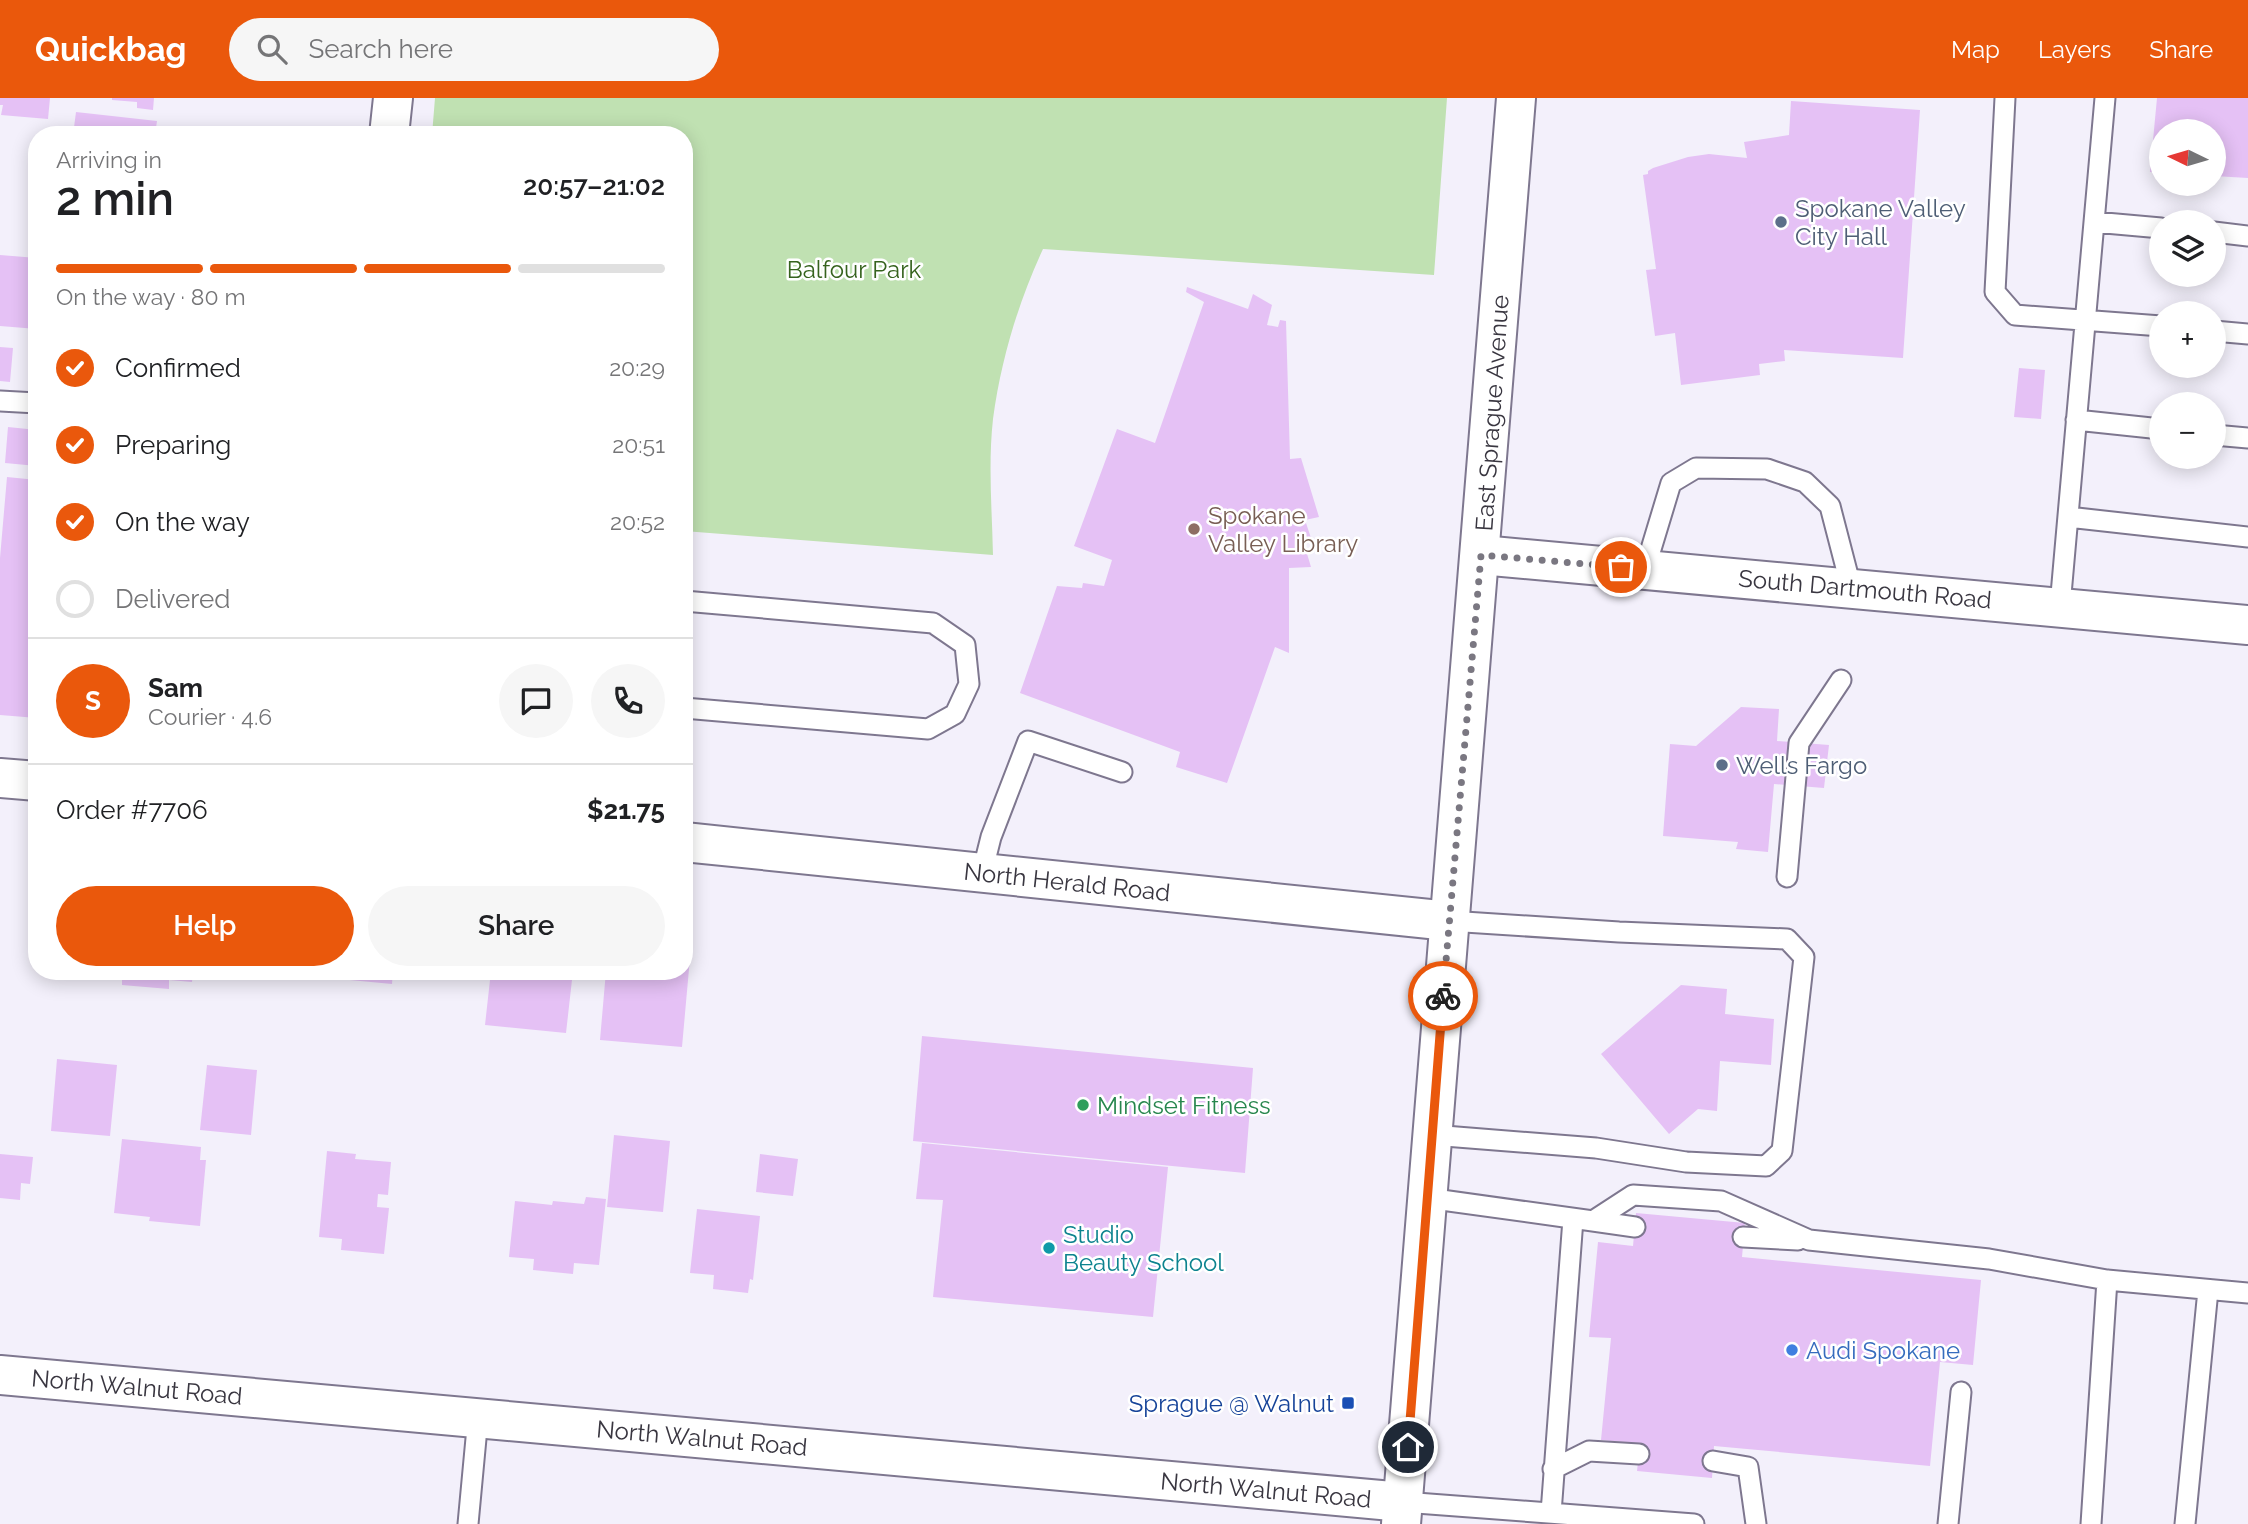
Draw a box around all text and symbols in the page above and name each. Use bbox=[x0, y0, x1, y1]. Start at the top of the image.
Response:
search box bbox=[229, 18, 719, 81]
text: Quickbag bbox=[35, 30, 187, 69]
icon: search bbox=[253, 30, 291, 68]
text: Search here bbox=[309, 34, 453, 64]
text: Map bbox=[1951, 35, 2000, 64]
text: Layers bbox=[2038, 35, 2111, 64]
text: Share bbox=[2149, 35, 2213, 64]
north arrow bbox=[2149, 119, 2226, 196]
map controls bbox=[2149, 119, 2226, 469]
text: Arriving in bbox=[56, 146, 162, 173]
text: 20:57–21:02 bbox=[523, 171, 665, 201]
text: 2 min bbox=[56, 172, 174, 226]
place label: Spokane Valley City Hall bbox=[1795, 194, 1966, 251]
button: layers bbox=[2149, 210, 2226, 287]
marker: Spokane Valley City Hall bbox=[1773, 214, 1789, 230]
park label: Balfour Park bbox=[787, 255, 922, 284]
text: On the way · 80 m bbox=[56, 283, 246, 310]
street label: East Sprague Avenue bbox=[1469, 294, 1515, 532]
button: + bbox=[2149, 301, 2226, 378]
icon: check bbox=[56, 349, 94, 387]
text: Confirmed bbox=[115, 353, 241, 383]
text: 20:29 bbox=[609, 354, 665, 381]
button: − bbox=[2149, 392, 2226, 469]
icon: check bbox=[56, 426, 94, 464]
text: Preparing bbox=[115, 430, 231, 460]
text: 20:51 bbox=[612, 431, 665, 458]
place label: Spokane Valley Library bbox=[1208, 501, 1358, 558]
icon: check bbox=[56, 503, 94, 541]
text: On the way bbox=[115, 507, 250, 537]
text: 20:52 bbox=[610, 508, 665, 535]
marker: Spokane Valley Library bbox=[1186, 521, 1202, 537]
pin bbox=[1591, 537, 1651, 597]
icon: bag bbox=[1602, 548, 1640, 586]
street label: South Dartmouth Road bbox=[1737, 563, 1993, 615]
text: Delivered bbox=[115, 584, 230, 614]
button: chat bbox=[499, 664, 573, 738]
button: phone bbox=[591, 664, 665, 738]
text: Sam bbox=[148, 673, 203, 703]
text: S bbox=[85, 686, 101, 716]
text: Courier · 4.6 bbox=[148, 703, 272, 730]
place label: Wells Fargo bbox=[1736, 751, 1867, 780]
marker: Wells Fargo bbox=[1714, 757, 1730, 773]
text: Order #7706 bbox=[56, 795, 208, 825]
text: $21.75 bbox=[587, 795, 665, 825]
street label: North Herald Road bbox=[962, 857, 1172, 907]
button: Help bbox=[56, 886, 354, 966]
button: Share bbox=[368, 886, 665, 966]
courier bbox=[1408, 961, 1478, 1031]
icon: bike bbox=[1424, 977, 1462, 1015]
place label: Mindset Fitness bbox=[1097, 1091, 1271, 1120]
marker: Mindset Fitness bbox=[1075, 1097, 1091, 1113]
place label: Studio Beauty School bbox=[1063, 1220, 1224, 1277]
marker: Studio Beauty School bbox=[1041, 1240, 1057, 1256]
place label: Audi Spokane bbox=[1806, 1336, 1960, 1365]
marker: Audi Spokane bbox=[1784, 1342, 1800, 1358]
street label: North Walnut Road bbox=[30, 1363, 244, 1411]
place label: Sprague @ Walnut bbox=[1129, 1389, 1334, 1418]
marker: Sprague @ Walnut bbox=[1340, 1395, 1356, 1411]
street label: North Walnut Road bbox=[595, 1414, 809, 1462]
pin bbox=[1378, 1417, 1438, 1477]
icon: home bbox=[1389, 1428, 1427, 1466]
street label: North Walnut Road bbox=[1159, 1466, 1373, 1514]

